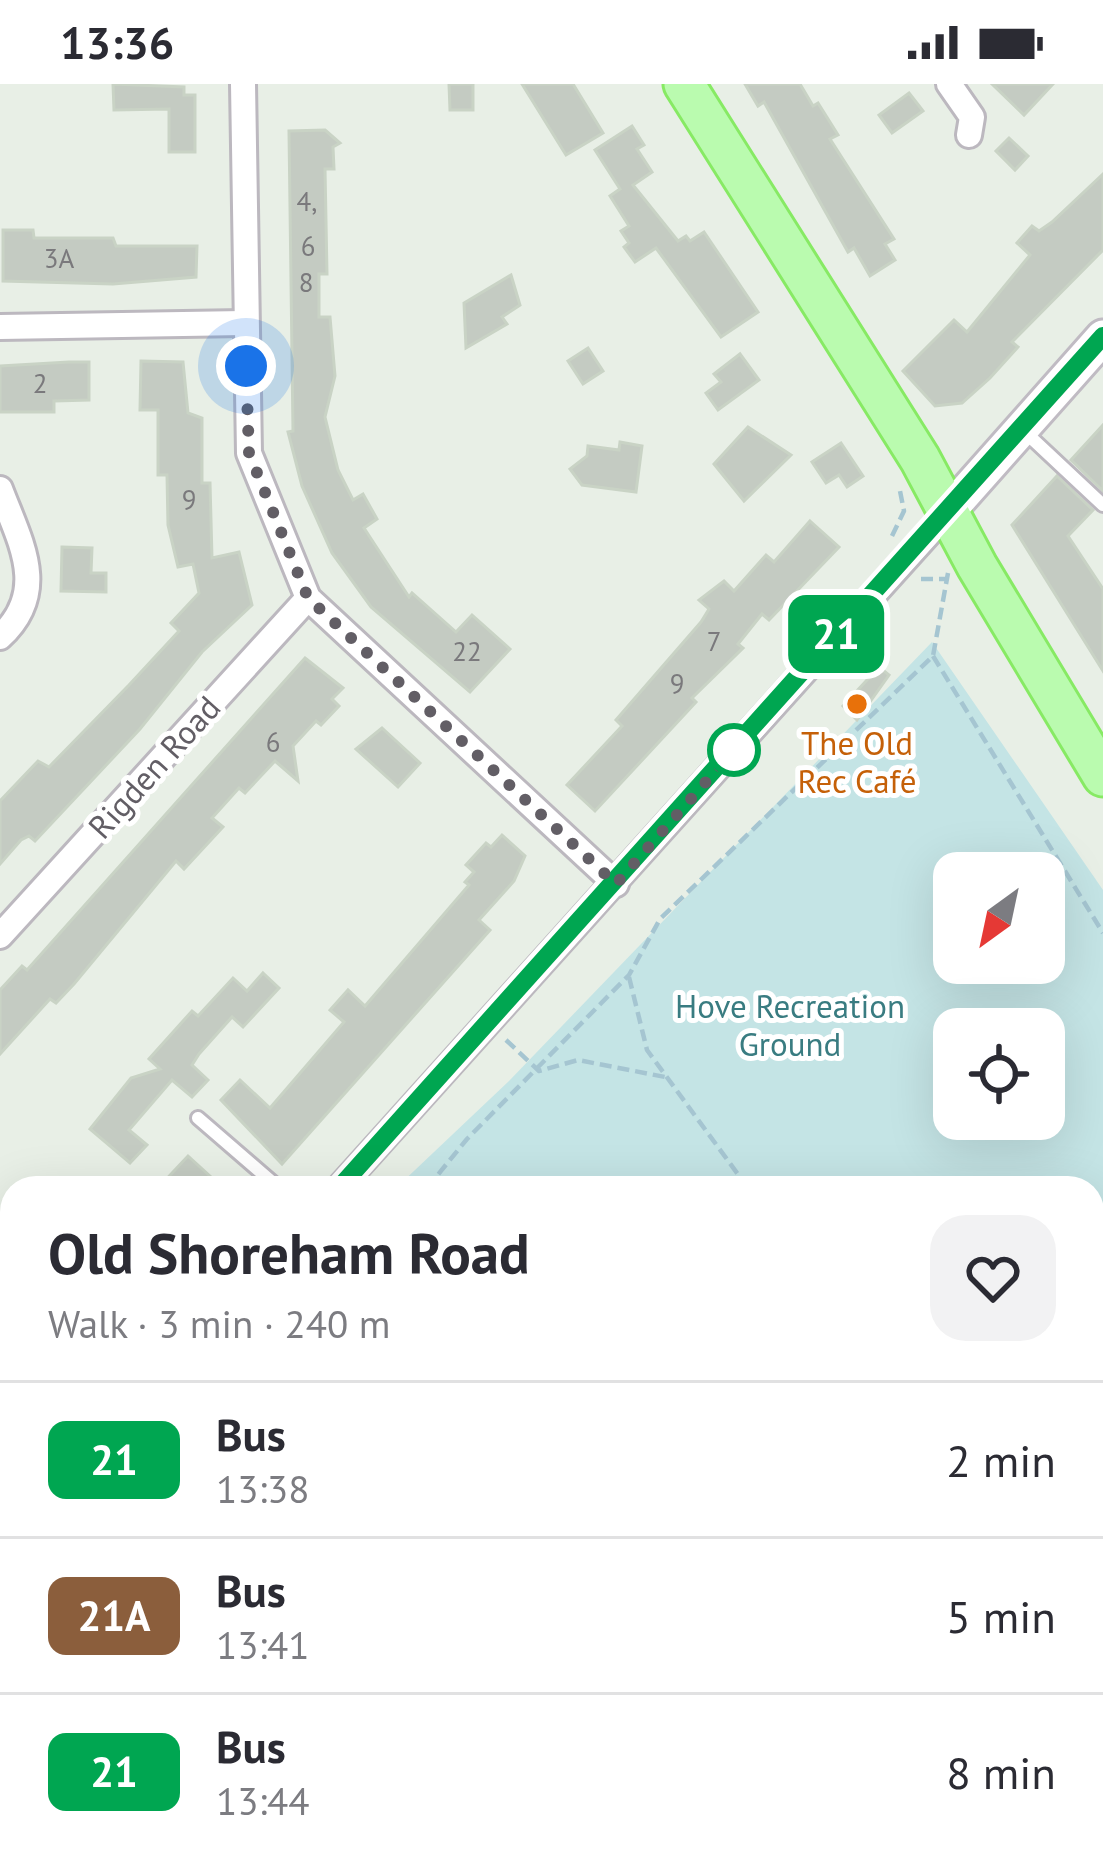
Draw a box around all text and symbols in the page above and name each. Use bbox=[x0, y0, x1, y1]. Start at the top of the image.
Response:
text: 13:36 bbox=[60, 13, 174, 71]
house number: 4, bbox=[297, 184, 317, 218]
house number: 6 bbox=[301, 229, 315, 263]
house number: 3A bbox=[44, 241, 74, 275]
house number: 8 bbox=[299, 265, 313, 299]
your location bbox=[216, 336, 276, 396]
house number: 2 bbox=[33, 366, 47, 400]
house number: 9 bbox=[182, 482, 196, 516]
line badge: 21 bbox=[782, 595, 890, 673]
text: 21 bbox=[812, 606, 860, 661]
house number: 7 bbox=[707, 624, 721, 658]
house number: 22 bbox=[452, 634, 482, 668]
house number: 9 bbox=[670, 666, 684, 700]
street label: Rigden Road bbox=[78, 686, 229, 847]
marker: The Old Rec Café bbox=[844, 691, 870, 717]
place label: The Old Rec Café bbox=[798, 721, 916, 802]
house number: 6 bbox=[266, 725, 280, 759]
unlabelled marker bbox=[709, 725, 759, 775]
north arrow bbox=[933, 852, 1065, 984]
map controls bbox=[933, 852, 1065, 1140]
park label: Hove Recreation Ground bbox=[675, 984, 905, 1065]
button: locate bbox=[933, 1008, 1065, 1140]
button: heart bbox=[930, 1215, 1056, 1341]
text: Old Shoreham Road bbox=[48, 1216, 530, 1290]
text: Walk · 3 min · 240 m bbox=[48, 1298, 390, 1349]
text: Bus bbox=[216, 1405, 286, 1463]
text: 2 min bbox=[946, 1431, 1056, 1489]
text: 21 bbox=[90, 1432, 138, 1487]
text: 13:38 bbox=[216, 1463, 310, 1514]
text: Bus bbox=[216, 1561, 286, 1619]
text: 5 min bbox=[946, 1587, 1056, 1645]
text: 21A bbox=[77, 1588, 151, 1643]
text: 13:41 bbox=[216, 1619, 310, 1670]
text: Bus bbox=[216, 1717, 286, 1775]
text: 8 min bbox=[946, 1743, 1056, 1801]
text: 21 bbox=[90, 1744, 138, 1799]
text: 13:44 bbox=[216, 1775, 310, 1826]

